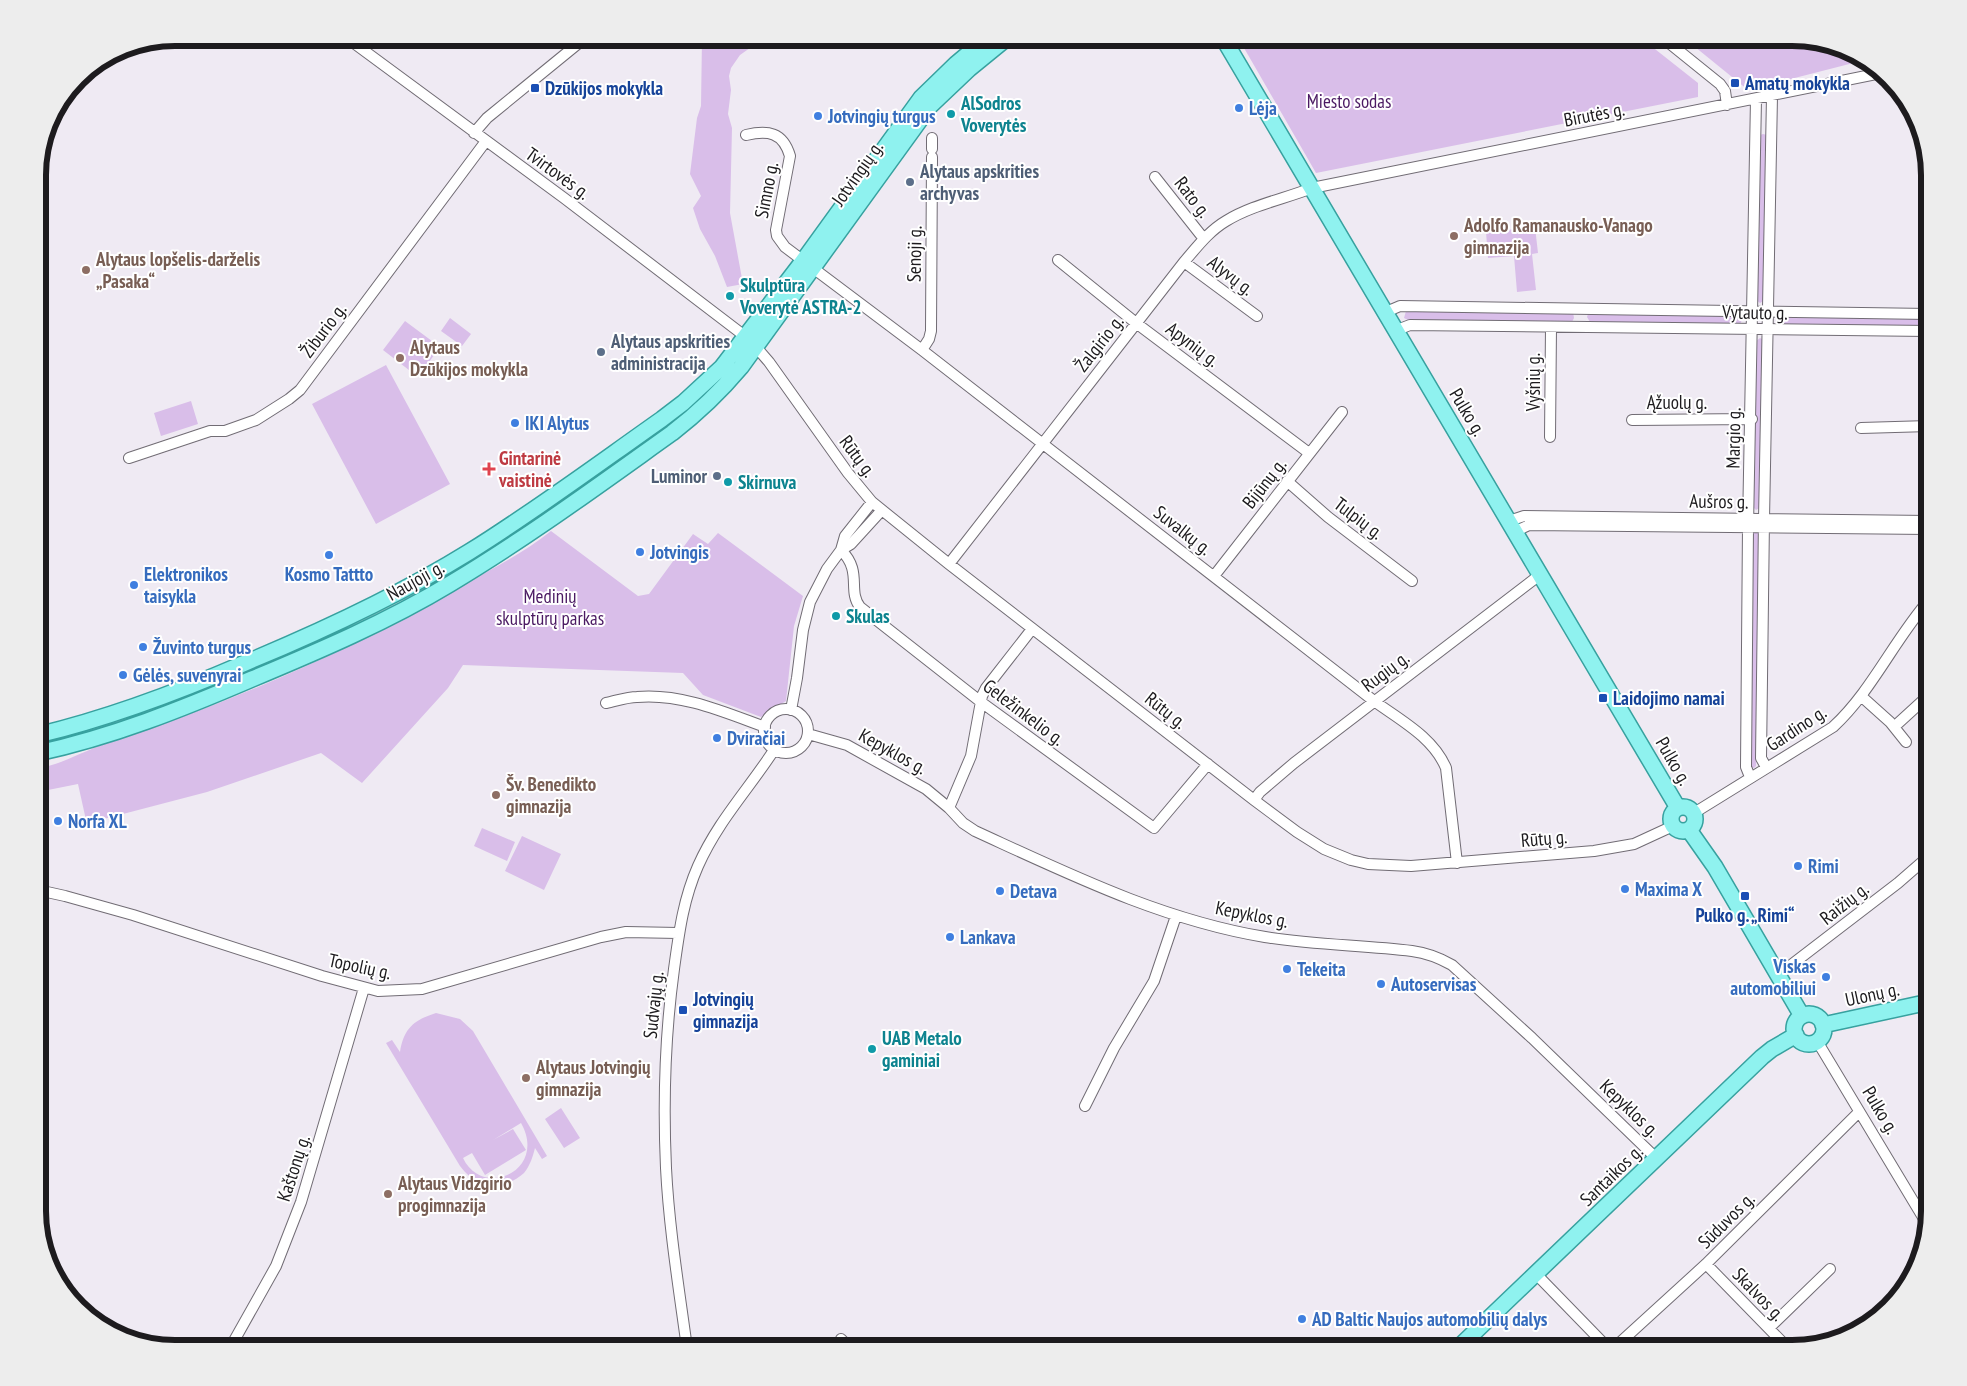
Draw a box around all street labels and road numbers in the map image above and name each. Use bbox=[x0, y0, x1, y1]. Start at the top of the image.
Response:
street label: Birutės g. bbox=[1562, 96, 1626, 132]
street label: Jotvingių g. bbox=[825, 136, 888, 211]
street label: Tvirtovės g. bbox=[521, 142, 595, 204]
street label: Simno g. bbox=[749, 160, 783, 220]
street label: Rato g. bbox=[1169, 172, 1217, 222]
street label: Senoji g. bbox=[902, 226, 926, 282]
street label: Alyvų g. bbox=[1203, 250, 1259, 300]
street label: Žiburio g. bbox=[295, 298, 351, 362]
street label: Vytauto g. bbox=[1721, 299, 1788, 325]
street label: Žalgirio g. bbox=[1069, 310, 1129, 376]
street label: Apynių g. bbox=[1162, 316, 1224, 372]
street label: Vyšnių g. bbox=[1521, 353, 1545, 412]
street label: Pulko g. bbox=[1444, 384, 1492, 440]
street label: Ąžuolų g. bbox=[1647, 390, 1707, 414]
street label: Margio g. bbox=[1720, 407, 1746, 469]
street label: Rūtų g. bbox=[834, 430, 882, 482]
street label: Bijūnų g. bbox=[1237, 453, 1291, 513]
street label: Aušros g. bbox=[1689, 488, 1749, 514]
street label: Tulpių g. bbox=[1329, 492, 1389, 544]
street label: Suvalkų g. bbox=[1149, 500, 1217, 560]
street label: Naujoji g. bbox=[382, 554, 448, 606]
street label: Rugių g. bbox=[1356, 645, 1414, 697]
street label: Geležinkelio g. bbox=[978, 674, 1070, 750]
street label: Rūtų g. bbox=[1140, 686, 1192, 734]
street label: Gardino g. bbox=[1762, 700, 1830, 756]
street label: Kepyklos g. bbox=[855, 723, 931, 779]
street label: Pulko g. bbox=[1651, 733, 1697, 789]
street label: Rūtų g. bbox=[1520, 824, 1568, 852]
street label: Raižių g. bbox=[1815, 876, 1873, 930]
street label: Kepyklos g. bbox=[1214, 895, 1290, 933]
street label: Topolių g. bbox=[326, 948, 394, 984]
street label: Sudvajų g. bbox=[638, 970, 668, 1040]
street label: Ulonų g. bbox=[1843, 977, 1901, 1011]
street label: Kepyklos g. bbox=[1595, 1074, 1665, 1142]
street label: Pulko g. bbox=[1857, 1082, 1905, 1138]
street label: Kaštonų g. bbox=[271, 1132, 315, 1204]
street label: Santaikos g. bbox=[1574, 1139, 1648, 1211]
street label: Sūduvos g. bbox=[1693, 1187, 1759, 1253]
street label: Skalvos g. bbox=[1728, 1262, 1790, 1326]

